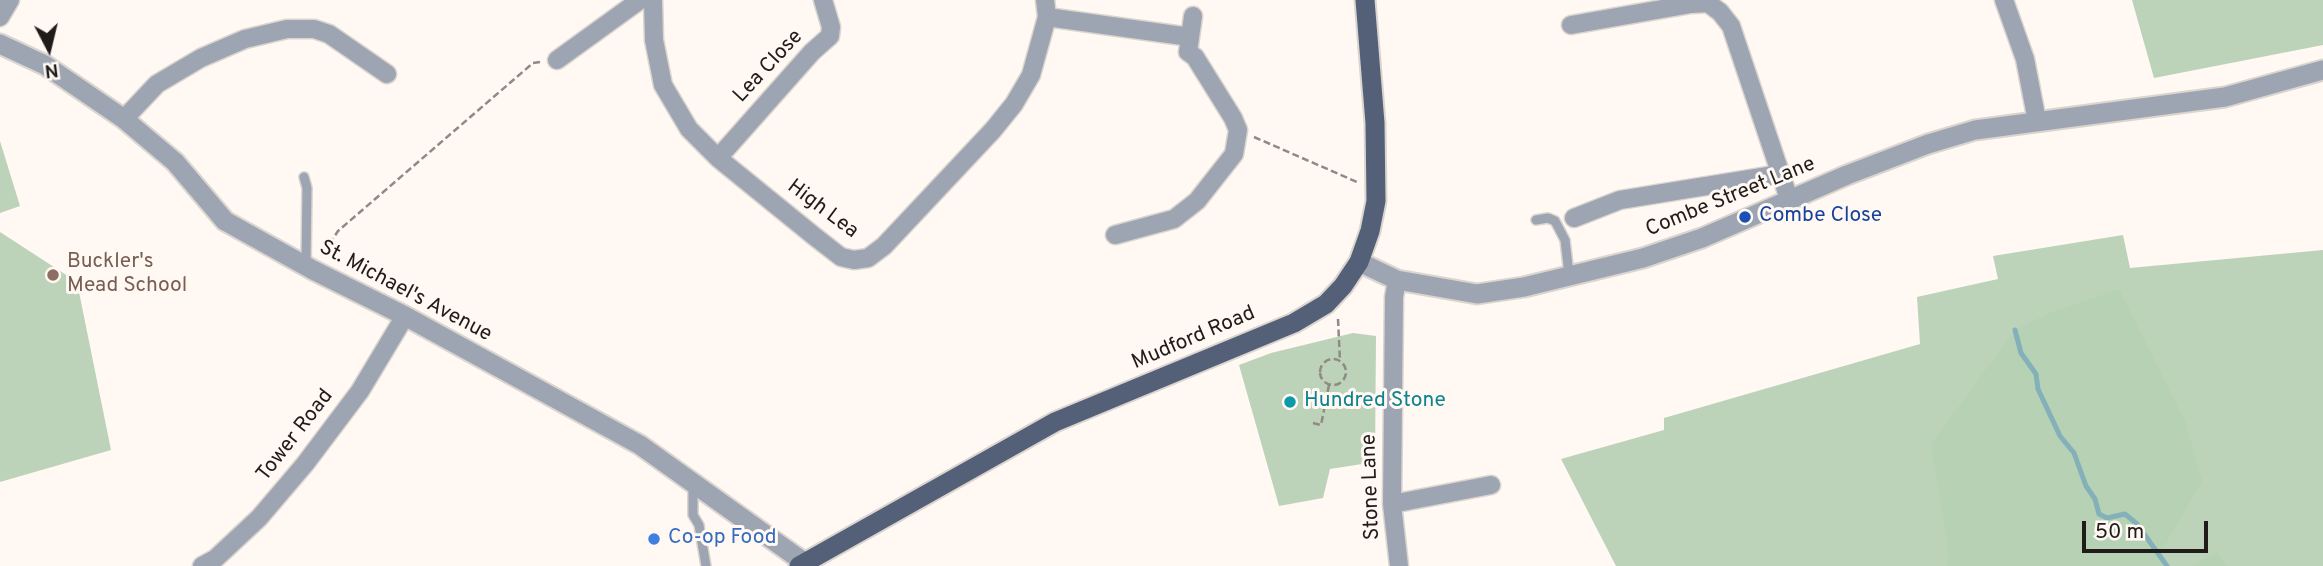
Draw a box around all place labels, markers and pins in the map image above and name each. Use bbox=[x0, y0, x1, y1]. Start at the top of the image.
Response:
place label: Combe Close bbox=[1759, 204, 1882, 230]
marker: Combe Close bbox=[1737, 209, 1753, 225]
place label: Buckler's Mead School bbox=[67, 250, 187, 300]
marker: Buckler's Mead School bbox=[45, 267, 61, 283]
place label: Hundred Stone bbox=[1304, 389, 1446, 415]
marker: Hundred Stone bbox=[1282, 394, 1298, 410]
place label: Co-op Food bbox=[668, 526, 777, 552]
marker: Co-op Food bbox=[646, 531, 662, 547]

